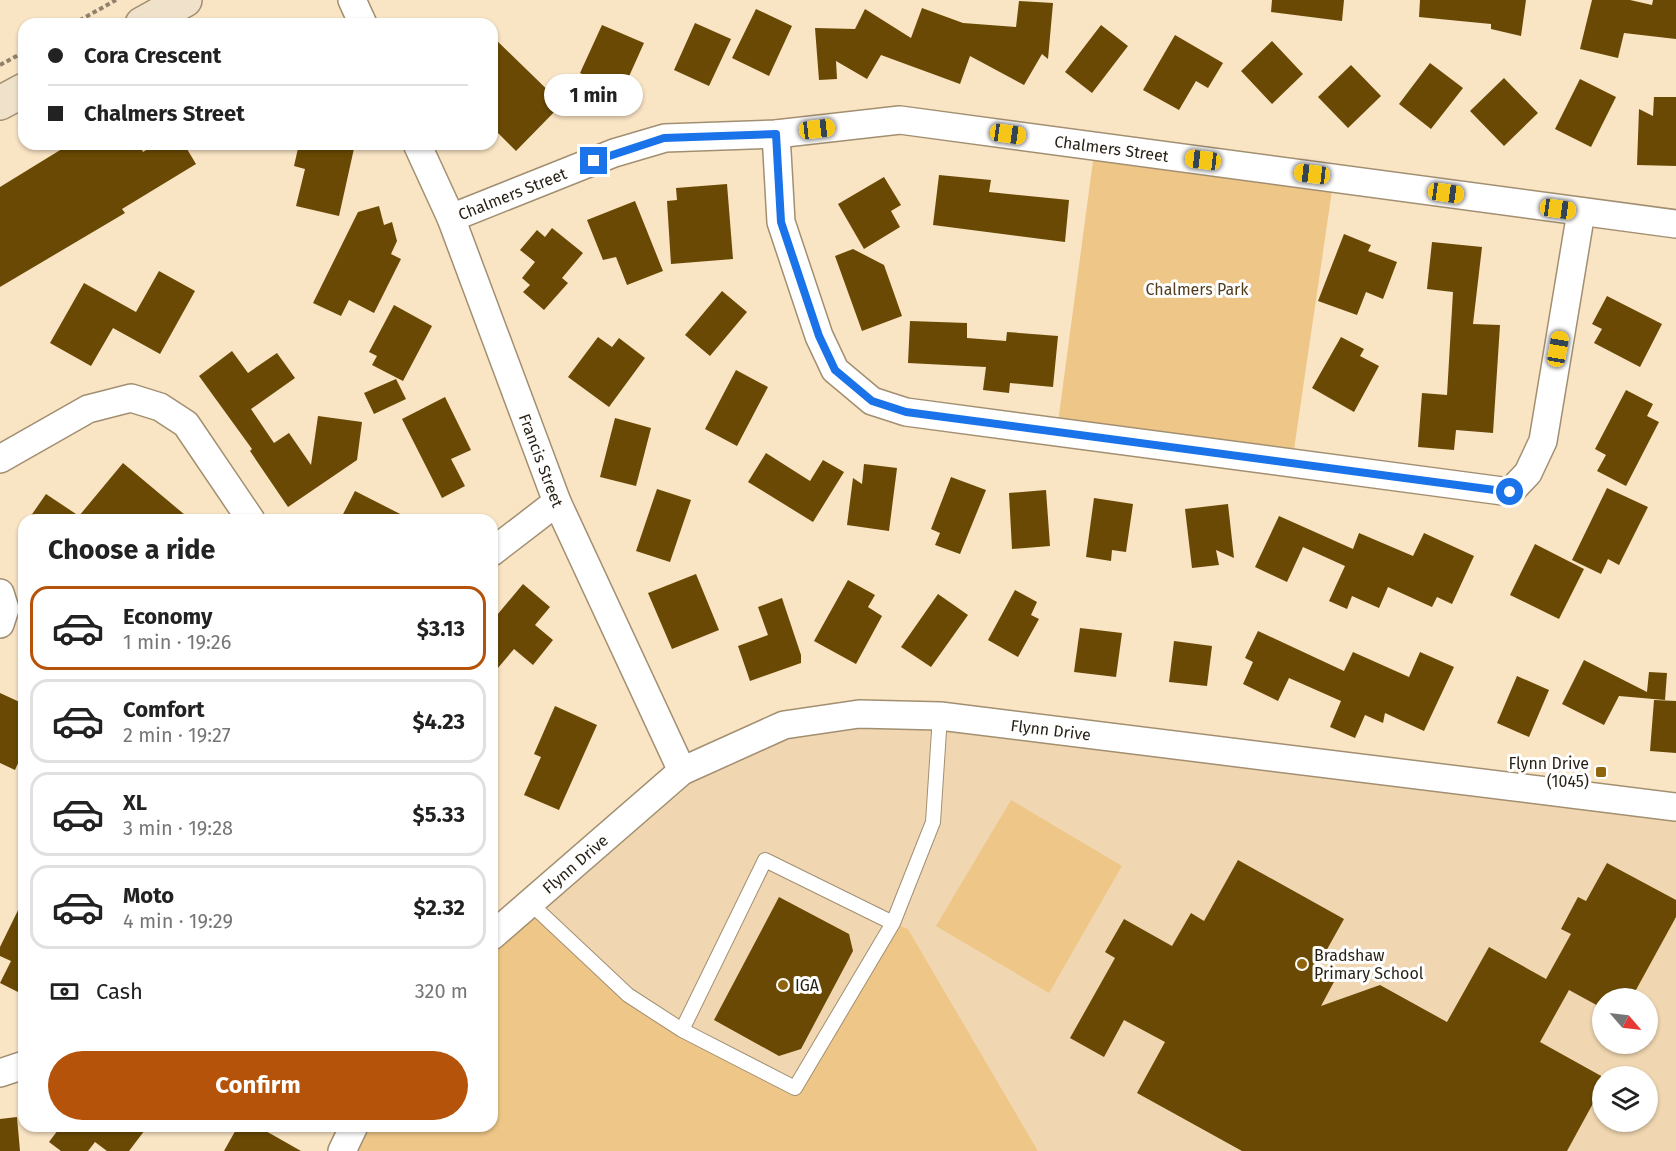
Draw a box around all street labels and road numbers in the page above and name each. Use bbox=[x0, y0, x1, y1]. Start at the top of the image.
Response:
street label: Chalmers Street bbox=[1053, 131, 1170, 165]
street label: Chalmers Street bbox=[455, 163, 569, 224]
street label: Francis Street bbox=[515, 411, 568, 510]
street label: Flynn Drive bbox=[1010, 715, 1092, 744]
street label: Flynn Drive bbox=[538, 830, 612, 898]

